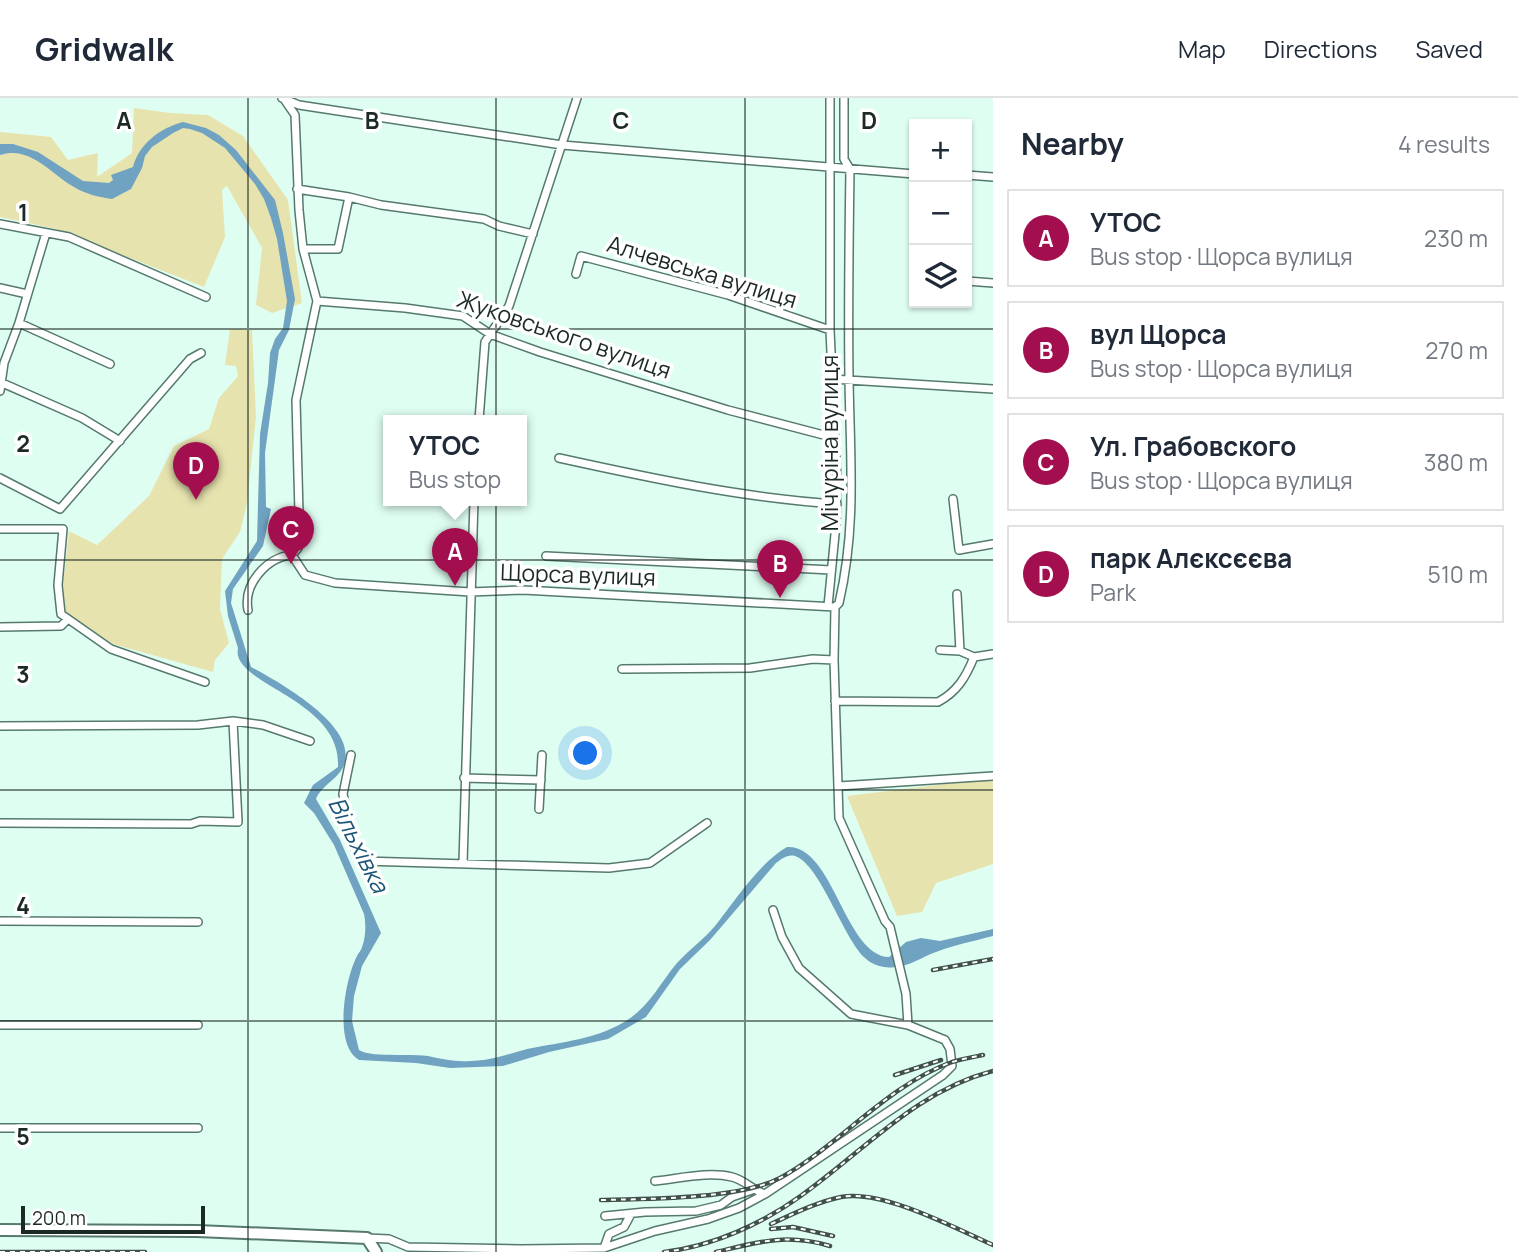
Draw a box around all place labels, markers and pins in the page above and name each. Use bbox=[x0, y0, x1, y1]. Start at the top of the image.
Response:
pin: D bbox=[173, 442, 219, 500]
pin: C bbox=[268, 506, 314, 564]
pin: A bbox=[432, 528, 478, 586]
pin: B bbox=[757, 540, 803, 598]

